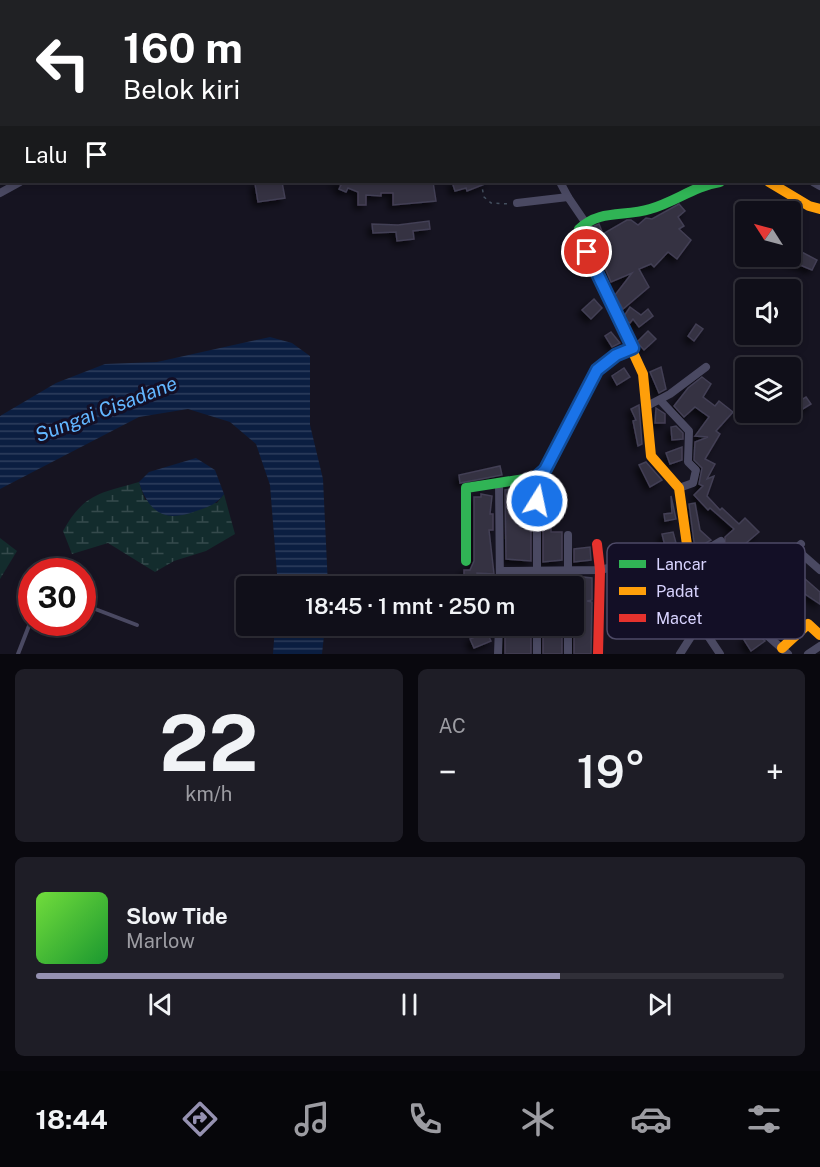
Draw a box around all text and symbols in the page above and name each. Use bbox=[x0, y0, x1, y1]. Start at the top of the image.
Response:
text: 160 m bbox=[123, 23, 243, 72]
icon: left bbox=[24, 24, 102, 102]
text: Belok kiri bbox=[123, 73, 240, 105]
icon: arrive bbox=[80, 138, 113, 171]
text: Lalu bbox=[24, 142, 68, 168]
north arrow bbox=[735, 201, 801, 267]
map controls bbox=[735, 201, 801, 423]
pin bbox=[561, 226, 612, 277]
icon: arrive bbox=[570, 235, 603, 268]
button: sound bbox=[735, 279, 801, 345]
button: layers bbox=[735, 357, 801, 423]
water label: Sungai Cisadane bbox=[31, 371, 181, 447]
position arrow bbox=[505, 469, 569, 533]
legend bbox=[607, 543, 805, 639]
text: Lancar bbox=[656, 555, 707, 574]
speed limit sign: 30 bbox=[18, 558, 96, 636]
text: Padat bbox=[656, 582, 699, 601]
text: 18:45 · 1 mnt · 250 m bbox=[305, 593, 515, 619]
text: Macet bbox=[656, 609, 703, 628]
text: 22 bbox=[159, 697, 258, 789]
text: AC bbox=[439, 714, 466, 738]
text: 19° bbox=[577, 745, 646, 798]
text: − bbox=[439, 753, 457, 791]
text: + bbox=[766, 753, 784, 791]
text: km/h bbox=[185, 782, 232, 806]
text: Slow Tide bbox=[126, 903, 228, 929]
text: Marlow bbox=[126, 929, 195, 953]
icon: previous bbox=[144, 988, 177, 1021]
icon: pause bbox=[393, 988, 426, 1021]
icon: next bbox=[643, 988, 676, 1021]
icon: directions bbox=[179, 1098, 221, 1140]
icon: music bbox=[291, 1098, 333, 1140]
icon: phone bbox=[404, 1098, 446, 1140]
icon: climate bbox=[517, 1098, 559, 1140]
icon: car bbox=[630, 1098, 672, 1140]
icon: filters bbox=[743, 1098, 785, 1140]
text: 18:44 bbox=[35, 1103, 108, 1135]

